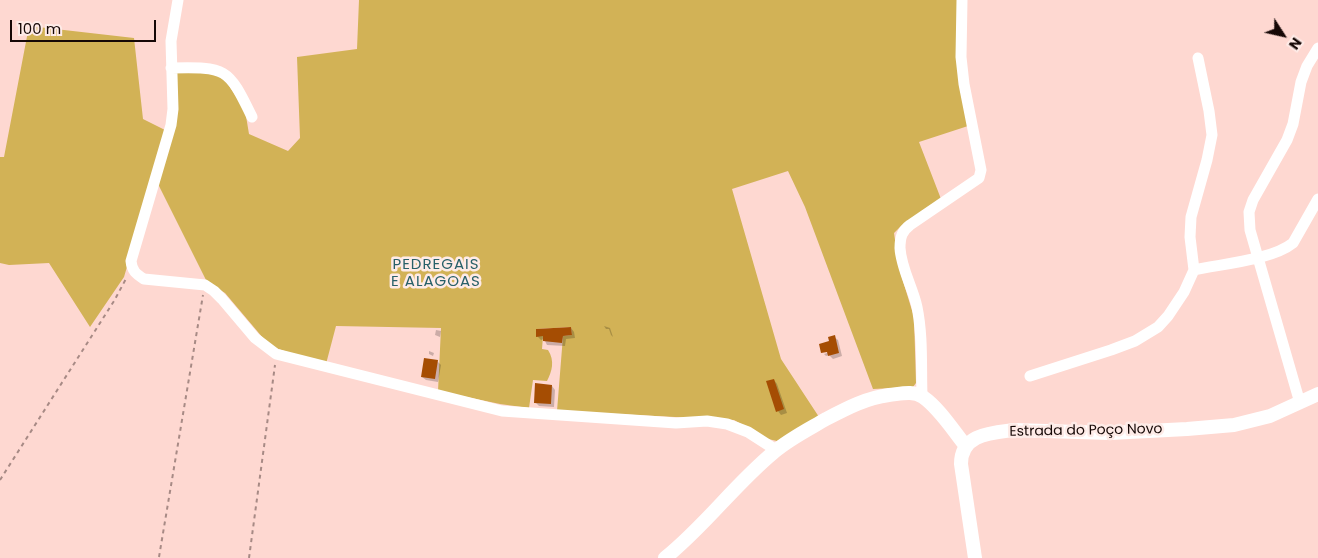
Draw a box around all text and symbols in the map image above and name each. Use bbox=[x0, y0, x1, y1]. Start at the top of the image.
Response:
scale bar bbox=[12, 10, 159, 42]
north arrow bbox=[1258, 10, 1308, 60]
text: 100 m bbox=[18, 18, 61, 39]
text: N bbox=[1284, 34, 1306, 54]
district label: PEDREGAIS E ALAGOAS bbox=[390, 256, 482, 291]
street label: Estrada do Poço Novo bbox=[1009, 421, 1163, 441]

